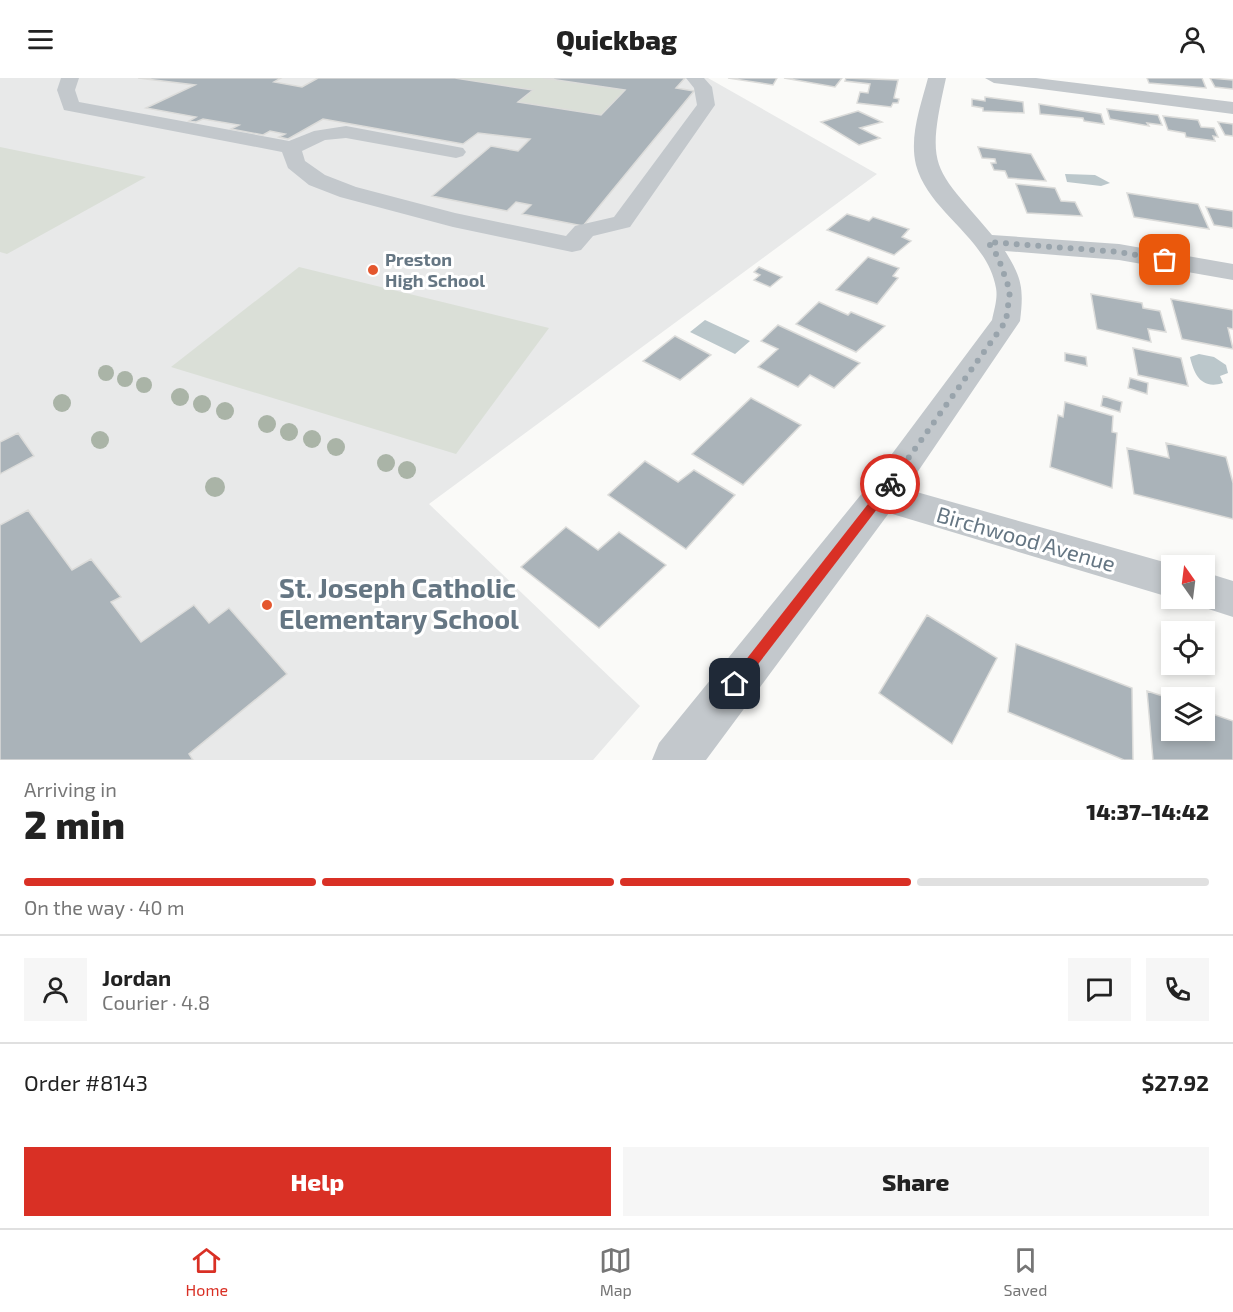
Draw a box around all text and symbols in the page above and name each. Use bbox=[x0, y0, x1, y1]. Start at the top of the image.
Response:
icon: menu bbox=[24, 23, 57, 56]
text: Quickbag bbox=[556, 23, 677, 55]
icon: person bbox=[1176, 23, 1209, 56]
pin bbox=[1139, 234, 1190, 285]
icon: bag bbox=[1148, 243, 1181, 276]
place label: Preston High School bbox=[385, 248, 485, 291]
marker: Preston High School bbox=[366, 263, 380, 277]
courier bbox=[860, 454, 920, 514]
icon: bike bbox=[874, 468, 907, 501]
street label: Birchwood Avenue bbox=[934, 500, 1119, 576]
north arrow bbox=[1161, 555, 1215, 609]
map controls bbox=[1161, 555, 1215, 741]
place label: St. Joseph Catholic Elementary School bbox=[279, 571, 519, 635]
marker: St. Joseph Catholic Elementary School bbox=[260, 598, 274, 612]
button: locate bbox=[1161, 621, 1215, 675]
pin bbox=[709, 658, 760, 709]
icon: home bbox=[718, 667, 751, 700]
button: layers bbox=[1161, 687, 1215, 741]
text: Arriving in bbox=[24, 777, 117, 801]
text: 14:37–14:42 bbox=[1086, 798, 1209, 824]
text: 2 min bbox=[24, 800, 125, 847]
text: On the way · 40 m bbox=[24, 895, 185, 919]
button: person bbox=[24, 958, 87, 1021]
button: chat bbox=[1068, 958, 1131, 1021]
button: phone bbox=[1146, 958, 1209, 1021]
text: Jordan bbox=[102, 964, 171, 990]
text: Courier · 4.8 bbox=[102, 990, 210, 1014]
text: Order #8143 bbox=[24, 1069, 148, 1095]
text: $27.92 bbox=[1142, 1069, 1209, 1095]
button: Help bbox=[24, 1147, 611, 1216]
button: Share bbox=[623, 1147, 1209, 1216]
tab: Home bbox=[186, 1244, 228, 1299]
tab: Map bbox=[599, 1244, 632, 1299]
tab: Saved bbox=[1003, 1244, 1047, 1299]

